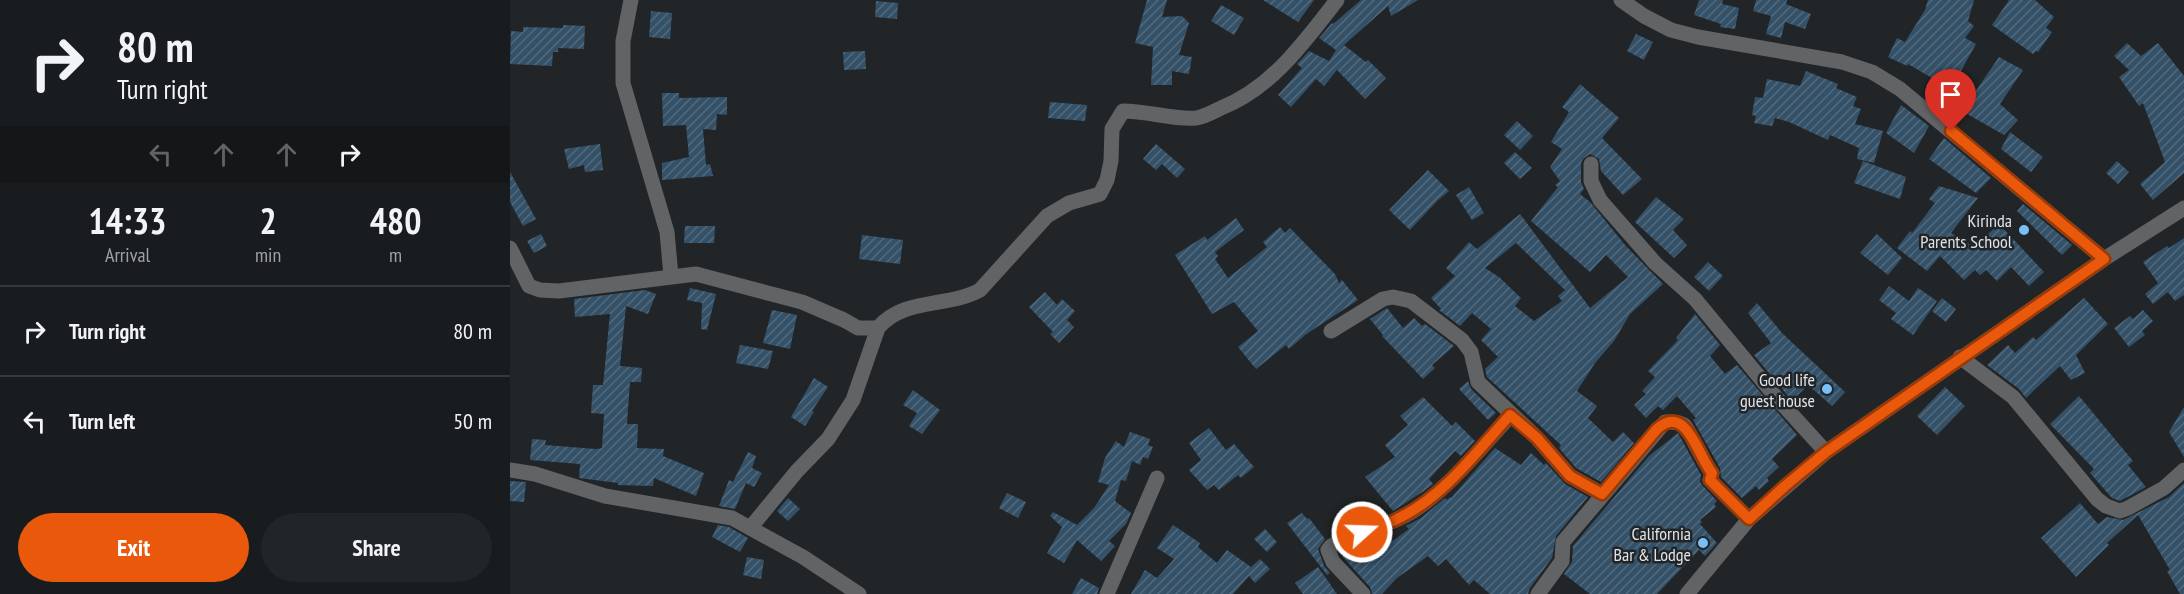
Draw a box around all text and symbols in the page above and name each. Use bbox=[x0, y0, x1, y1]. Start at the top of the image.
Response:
text: 80 m bbox=[117, 19, 194, 74]
icon: right bbox=[18, 24, 96, 102]
pin bbox=[1925, 69, 1976, 131]
text: Turn right bbox=[117, 72, 208, 106]
icon: arrive bbox=[1934, 78, 1967, 111]
icon: left bbox=[144, 138, 177, 171]
icon: ahead bbox=[207, 138, 240, 171]
icon: ahead bbox=[270, 138, 303, 171]
icon: right bbox=[333, 138, 366, 171]
text: 14:33 bbox=[89, 197, 166, 244]
text: 2 bbox=[259, 197, 277, 244]
text: 480 bbox=[370, 197, 421, 244]
place label: Kirinda Parents School bbox=[1920, 209, 2013, 253]
marker: Kirinda Parents School bbox=[2017, 223, 2031, 237]
text: Arrival bbox=[105, 242, 150, 268]
text: min bbox=[255, 242, 281, 268]
text: m bbox=[389, 242, 402, 268]
icon: right bbox=[18, 315, 51, 348]
text: Turn right bbox=[69, 317, 146, 345]
text: 80 m bbox=[453, 317, 492, 345]
place label: Good life guest house bbox=[1740, 368, 1815, 412]
marker: Good life guest house bbox=[1820, 382, 1834, 396]
icon: left bbox=[18, 405, 51, 438]
text: Turn left bbox=[69, 407, 135, 435]
text: 50 m bbox=[453, 407, 492, 435]
position arrow bbox=[1330, 500, 1394, 564]
button: Exit bbox=[18, 513, 249, 582]
button: Share bbox=[261, 513, 492, 582]
place label: California Bar & Lodge bbox=[1613, 522, 1691, 566]
marker: California Bar & Lodge bbox=[1696, 536, 1710, 550]

